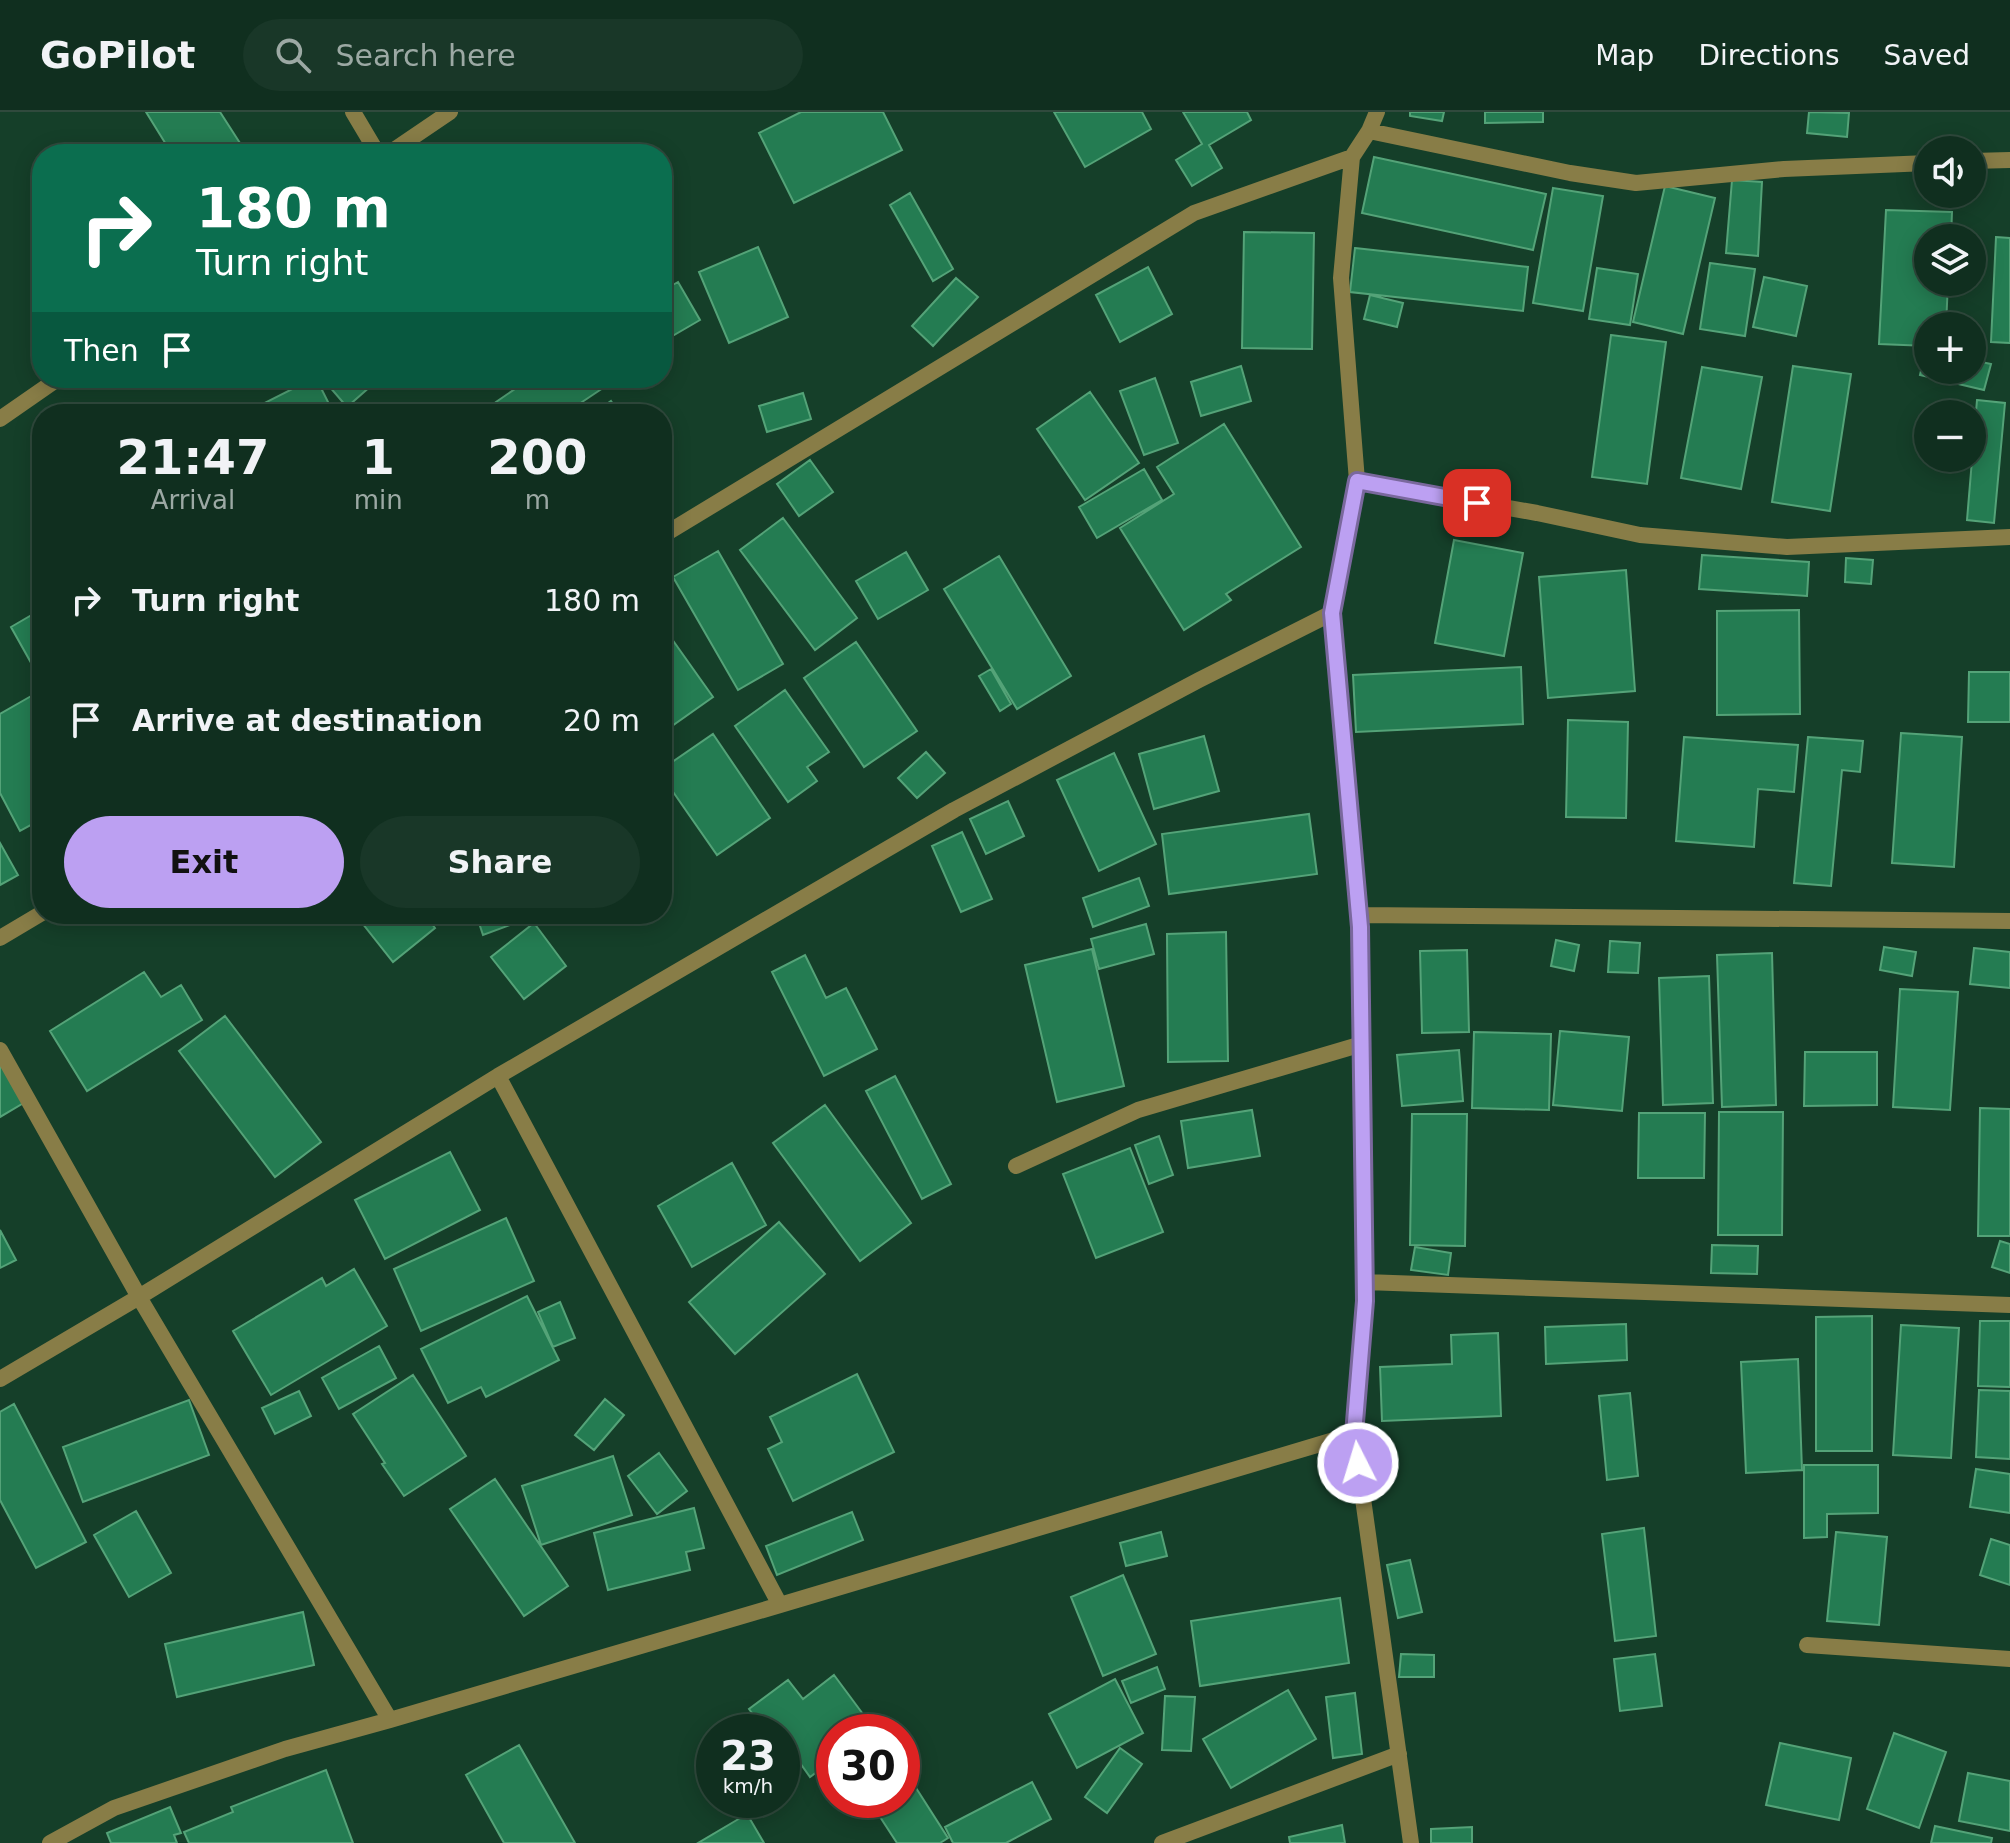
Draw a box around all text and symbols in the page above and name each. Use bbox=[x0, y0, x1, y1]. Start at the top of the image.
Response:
search box bbox=[243, 19, 803, 91]
text: GoPilot bbox=[40, 33, 195, 77]
icon: search bbox=[271, 33, 315, 77]
text: Search here bbox=[335, 38, 516, 73]
text: Map bbox=[1595, 39, 1654, 72]
text: Directions bbox=[1698, 39, 1839, 72]
text: Saved bbox=[1883, 39, 1970, 72]
map controls bbox=[1914, 136, 1986, 472]
button: sound bbox=[1914, 136, 1986, 208]
text: 180 m bbox=[196, 175, 391, 240]
icon: right bbox=[64, 176, 168, 280]
button: layers bbox=[1914, 224, 1986, 296]
text: Turn right bbox=[196, 242, 368, 283]
button: + bbox=[1914, 312, 1986, 384]
icon: arrive bbox=[155, 328, 199, 372]
text: Then bbox=[64, 333, 139, 368]
button: − bbox=[1914, 400, 1986, 472]
text: 21:47 bbox=[116, 429, 269, 485]
text: 1 bbox=[362, 429, 395, 485]
text: 200 bbox=[487, 429, 587, 485]
pin bbox=[1443, 469, 1511, 537]
icon: arrive bbox=[1455, 481, 1499, 525]
text: Arrival bbox=[151, 485, 235, 515]
text: min bbox=[354, 485, 403, 515]
text: m bbox=[525, 485, 550, 515]
icon: right bbox=[64, 578, 108, 622]
text: Turn right bbox=[132, 583, 299, 618]
text: 180 m bbox=[544, 583, 640, 618]
icon: arrive bbox=[64, 698, 108, 742]
text: Arrive at destination bbox=[132, 703, 483, 738]
text: 20 m bbox=[563, 703, 640, 738]
button: Exit bbox=[64, 816, 344, 908]
button: Share bbox=[360, 816, 640, 908]
position arrow bbox=[1316, 1421, 1400, 1505]
speed limit sign: 30 bbox=[816, 1714, 920, 1818]
text: 23 bbox=[720, 1733, 776, 1779]
text: km/h bbox=[723, 1774, 773, 1798]

